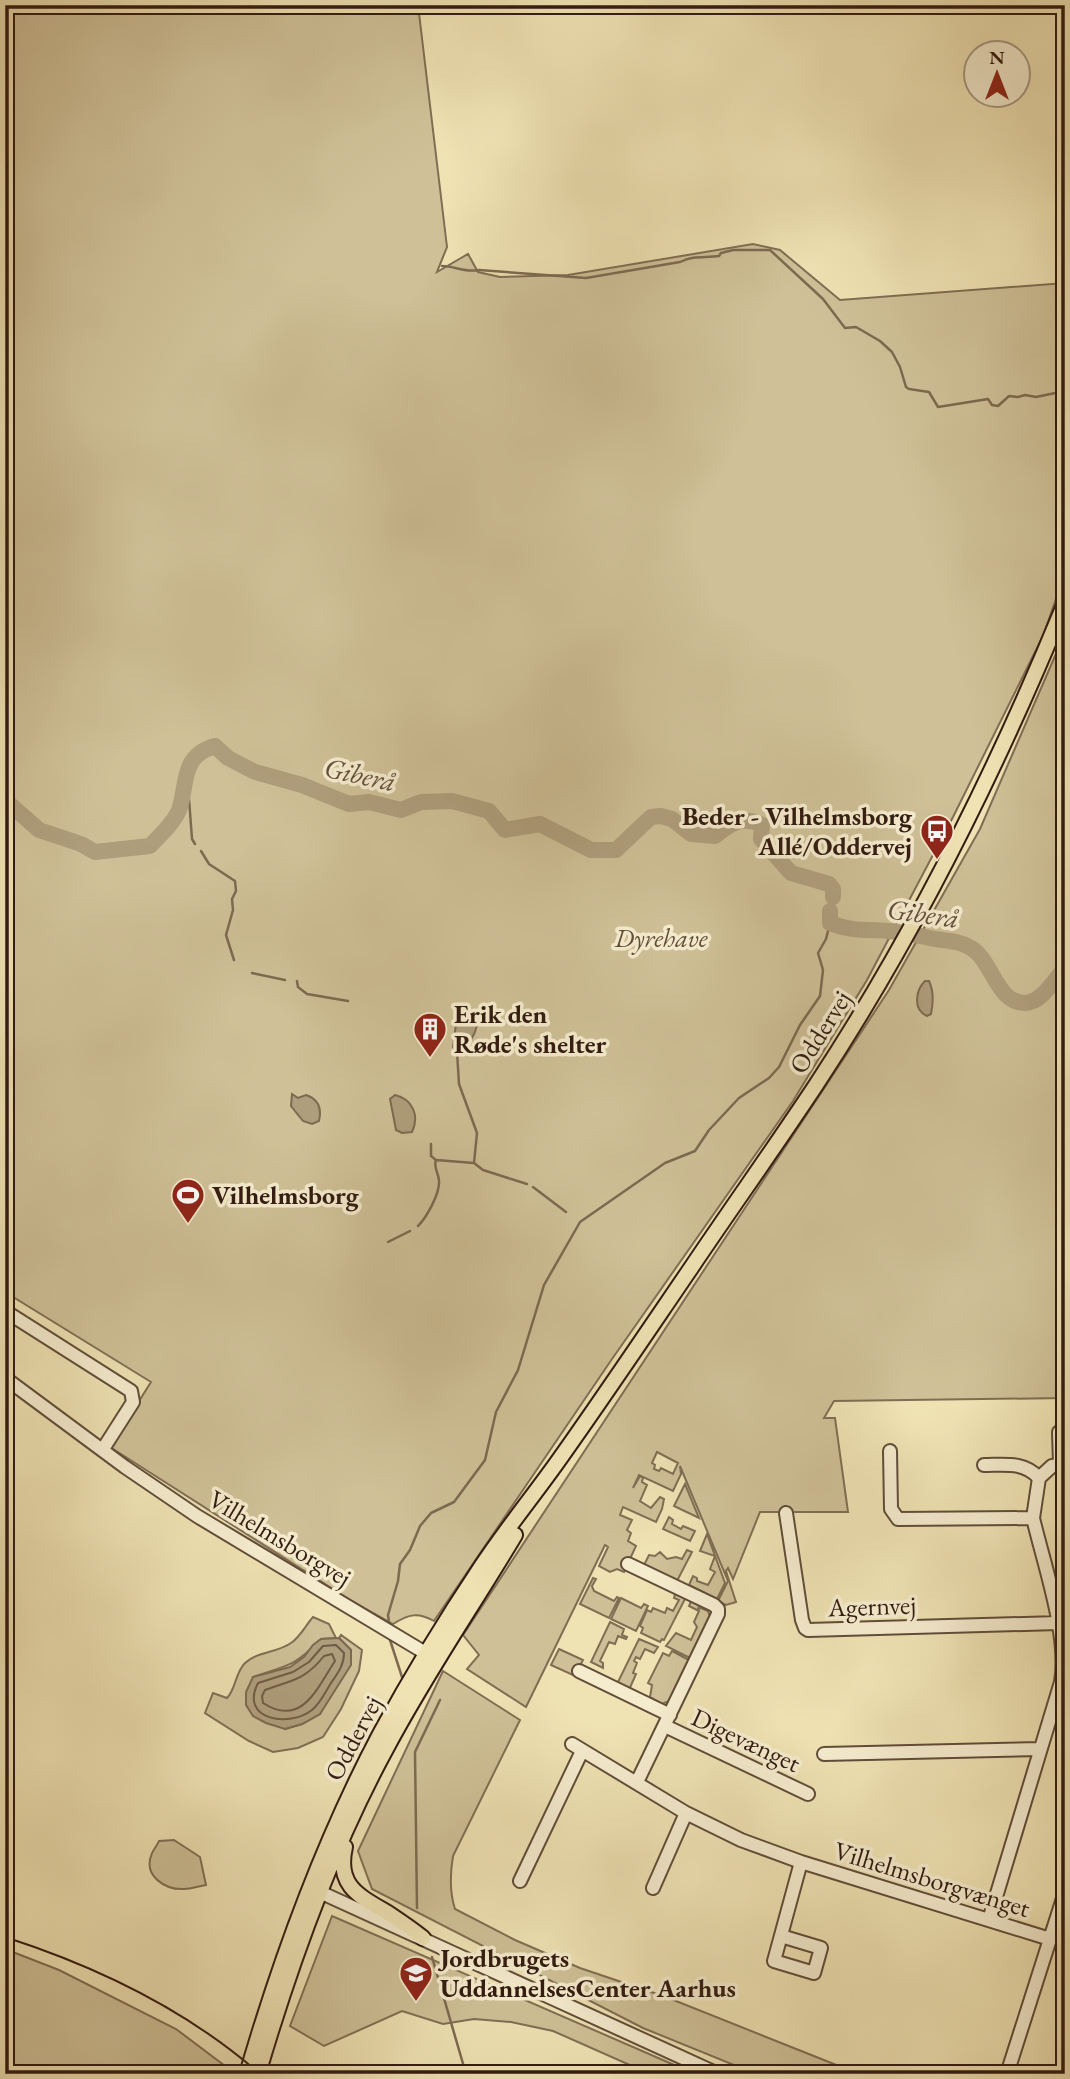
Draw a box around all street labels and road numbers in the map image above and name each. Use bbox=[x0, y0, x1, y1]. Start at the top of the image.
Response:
street label: Oddervej bbox=[781, 984, 859, 1080]
street label: Vilhelmsborgvej bbox=[202, 1482, 358, 1594]
street label: Agernvej bbox=[826, 1587, 917, 1625]
street label: Oddervej bbox=[316, 1690, 390, 1786]
street label: Digevænget bbox=[686, 1700, 806, 1780]
street label: Vilhelmsborgvænget bbox=[830, 1833, 1034, 1925]

